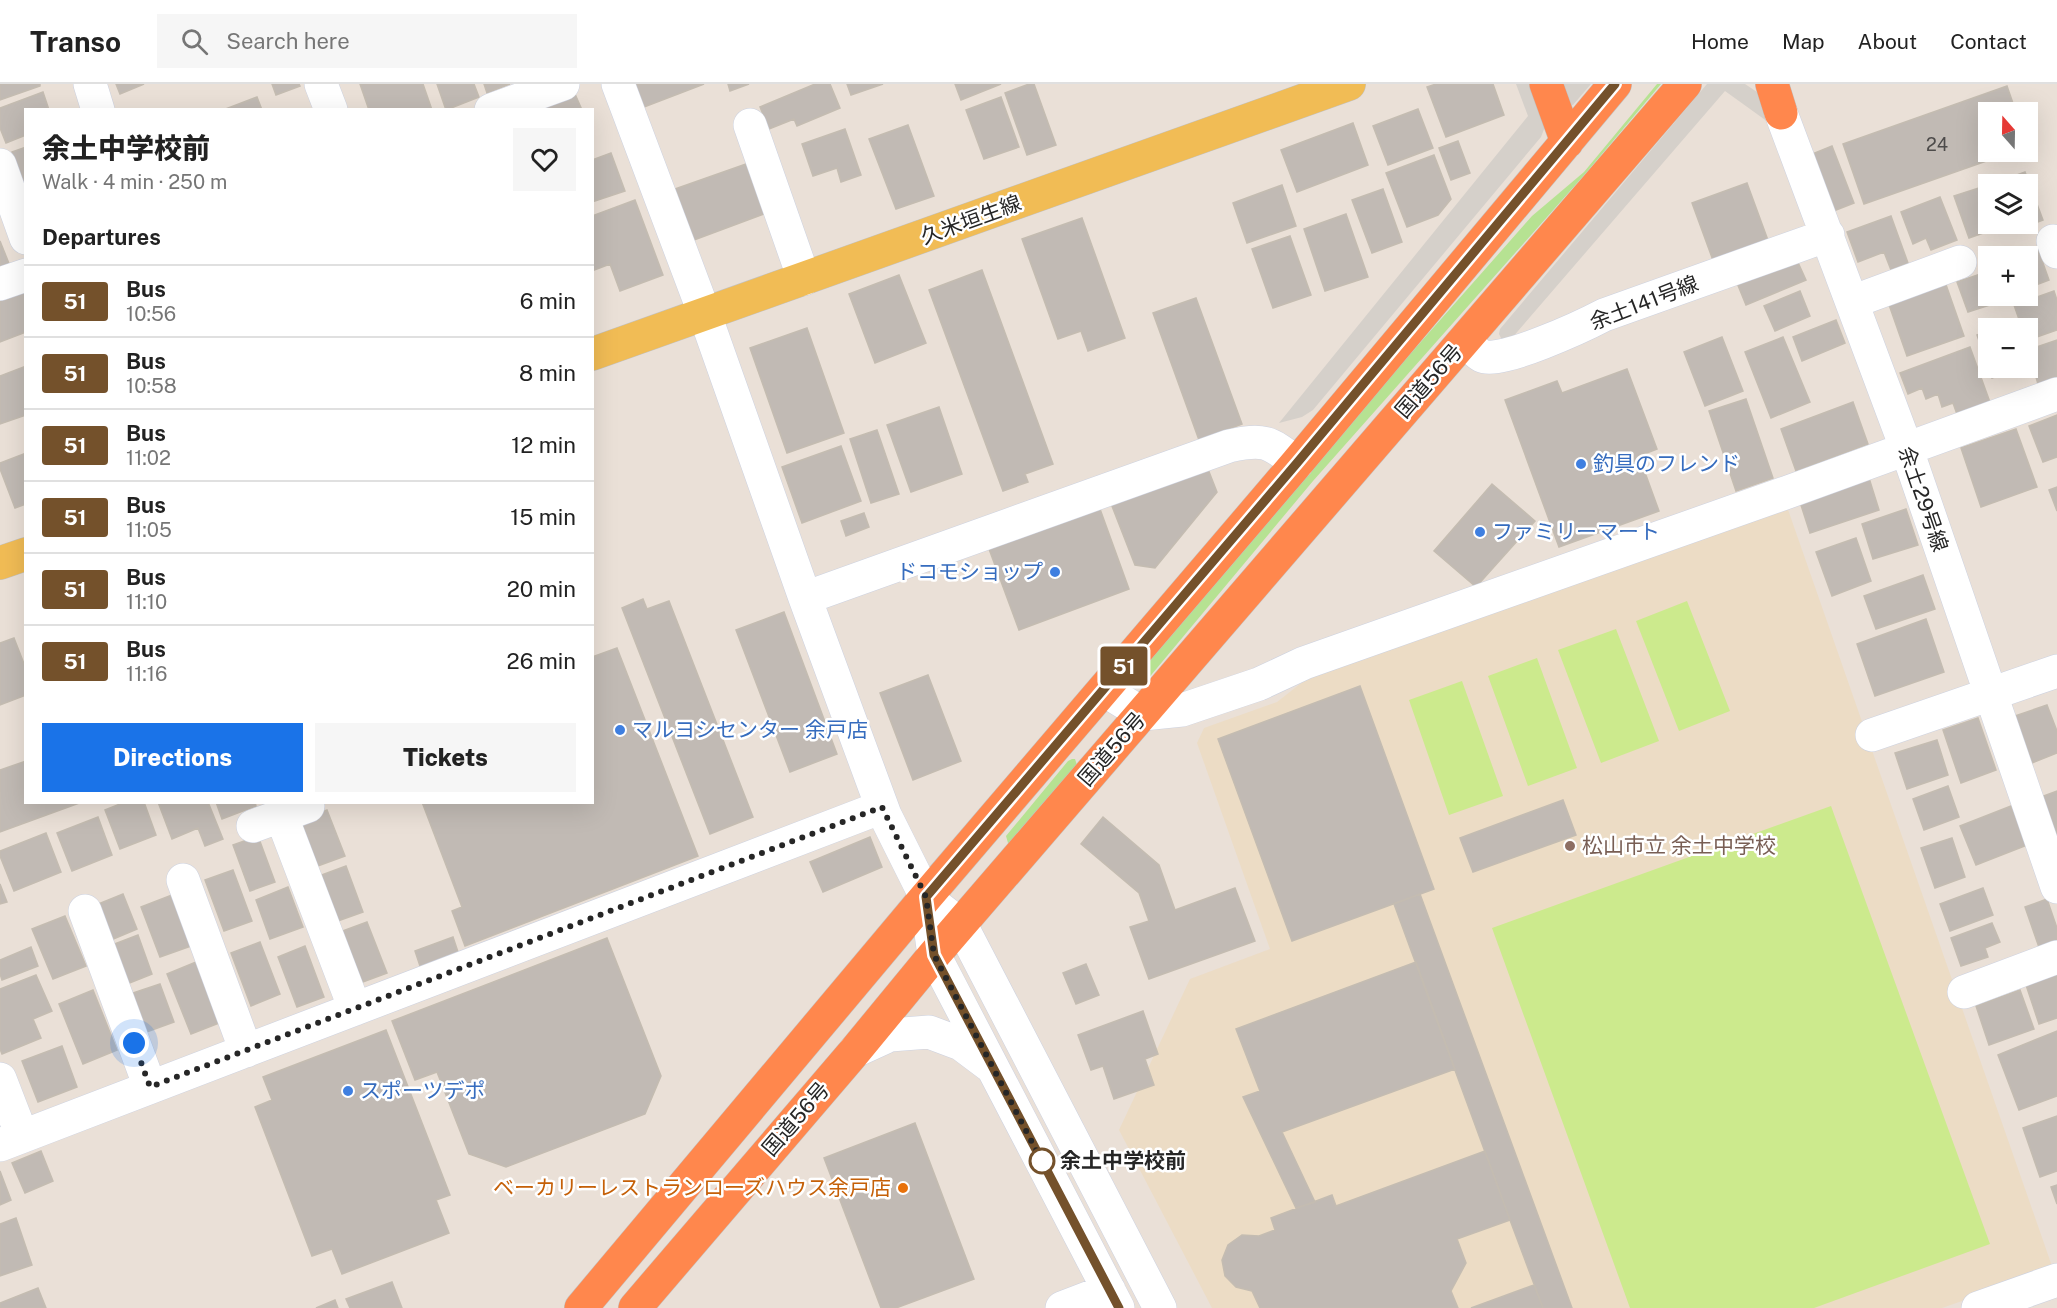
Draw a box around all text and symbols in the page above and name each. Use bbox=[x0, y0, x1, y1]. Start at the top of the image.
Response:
search box bbox=[157, 14, 577, 68]
text: Transo bbox=[30, 25, 121, 58]
icon: search bbox=[178, 25, 211, 58]
text: Search here bbox=[226, 28, 350, 54]
text: Home bbox=[1691, 29, 1749, 54]
text: Map bbox=[1782, 29, 1825, 54]
text: About bbox=[1858, 29, 1917, 54]
text: Contact bbox=[1950, 29, 2027, 54]
north arrow bbox=[1978, 102, 2038, 162]
map controls bbox=[1978, 102, 2038, 378]
button: heart bbox=[513, 128, 576, 191]
text: 余土中学校前 bbox=[42, 131, 210, 164]
house number: 24 bbox=[1926, 134, 1948, 155]
text: Walk · 4 min · 250 m bbox=[42, 170, 227, 194]
button: layers bbox=[1978, 174, 2038, 234]
street label: 久米垣生線 bbox=[917, 190, 1024, 249]
text: Departures bbox=[42, 224, 161, 250]
button: + bbox=[1978, 246, 2038, 306]
street label: 余土141号線 bbox=[1586, 270, 1702, 335]
text: Bus bbox=[126, 276, 166, 302]
text: 6 min bbox=[520, 288, 576, 314]
text: 51 bbox=[63, 289, 87, 314]
text: 10:56 bbox=[126, 302, 176, 326]
button: − bbox=[1978, 318, 2038, 378]
street label: 国道56号 bbox=[1390, 339, 1467, 423]
text: Bus bbox=[126, 348, 166, 374]
text: 8 min bbox=[519, 360, 576, 386]
text: 51 bbox=[63, 361, 87, 386]
text: 10:58 bbox=[126, 374, 177, 398]
text: Bus bbox=[126, 420, 166, 446]
text: 12 min bbox=[511, 432, 576, 458]
text: 51 bbox=[63, 433, 87, 458]
street label: 余土29号線 bbox=[1894, 443, 1953, 555]
text: 11:02 bbox=[126, 446, 171, 470]
place label: 釣具のフレンド bbox=[1593, 451, 1740, 476]
marker: 釣具のフレンド bbox=[1574, 457, 1588, 471]
text: Bus bbox=[126, 492, 166, 518]
text: 15 min bbox=[510, 504, 576, 530]
text: 51 bbox=[63, 505, 87, 530]
text: 11:05 bbox=[126, 518, 172, 542]
place label: ファミリーマート bbox=[1492, 519, 1660, 544]
marker: ファミリーマート bbox=[1473, 525, 1487, 539]
place label: ドコモショップ bbox=[896, 559, 1043, 584]
text: Bus bbox=[126, 564, 166, 590]
marker: ドコモショップ bbox=[1048, 565, 1062, 579]
text: 20 min bbox=[507, 576, 576, 602]
text: 51 bbox=[63, 577, 87, 602]
text: 11:10 bbox=[126, 590, 167, 614]
text: Bus bbox=[126, 636, 166, 662]
line badge: 51 bbox=[1097, 646, 1151, 686]
text: 26 min bbox=[507, 648, 576, 674]
text: 51 bbox=[63, 649, 87, 674]
text: 51 bbox=[1112, 654, 1136, 679]
text: 11:16 bbox=[126, 662, 167, 686]
street label: 国道56号 bbox=[1073, 707, 1150, 791]
place label: マルヨシセンター 余戸店 bbox=[632, 717, 868, 742]
button: Directions bbox=[42, 723, 303, 792]
button: Tickets bbox=[315, 723, 576, 792]
marker: マルヨシセンター 余戸店 bbox=[613, 723, 627, 737]
place label: 松山市立 余土中学校 bbox=[1582, 833, 1776, 858]
marker: 松山市立 余土中学校 bbox=[1563, 839, 1577, 853]
your location bbox=[119, 1028, 149, 1058]
street label: 国道56号 bbox=[757, 1077, 834, 1161]
place label: スポーツデポ bbox=[360, 1078, 486, 1103]
marker: スポーツデポ bbox=[341, 1084, 355, 1098]
marker: 余土中学校前 bbox=[1029, 1148, 1055, 1174]
place label: 余土中学校前 bbox=[1060, 1148, 1186, 1173]
place label: ベーカリーレストランローズハウス余戸店 bbox=[493, 1175, 891, 1200]
marker: ベーカリーレストランローズハウス余戸店 bbox=[896, 1181, 910, 1195]

